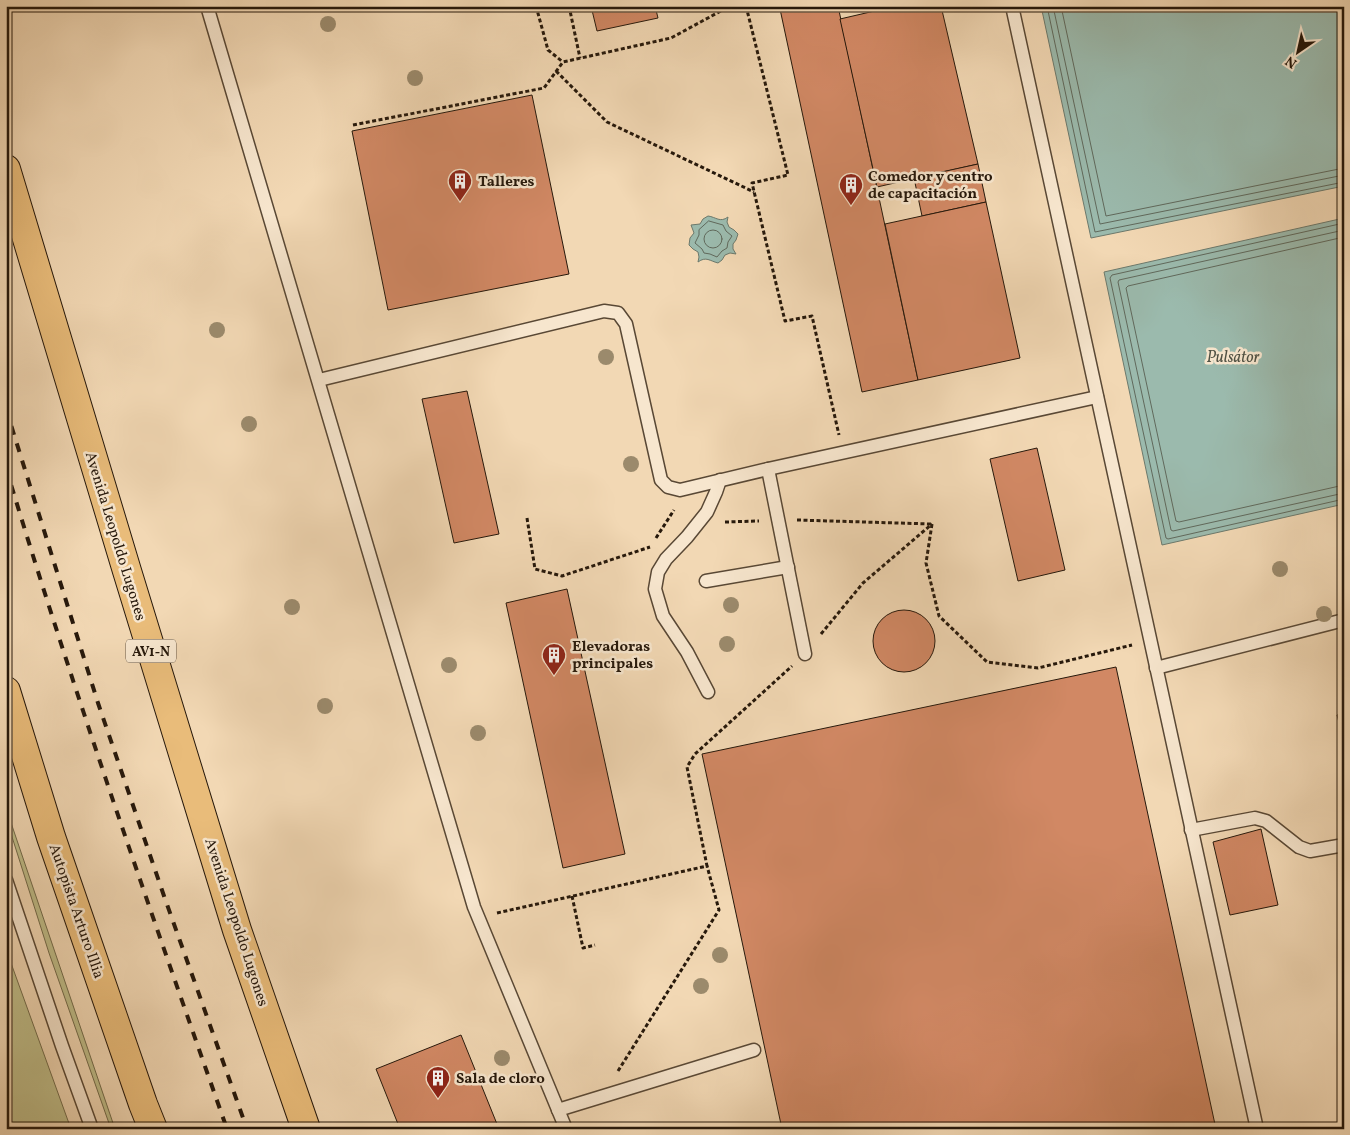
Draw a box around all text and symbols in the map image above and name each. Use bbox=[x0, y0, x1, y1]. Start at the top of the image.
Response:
north arrow bbox=[1272, 28, 1322, 78]
text: N bbox=[1282, 51, 1301, 72]
place label: Comedor y centro de capacitación bbox=[868, 167, 993, 205]
building icon: Talleres bbox=[447, 168, 473, 202]
place label: Talleres bbox=[478, 172, 535, 193]
building icon: Comedor y centro de capacitación bbox=[838, 172, 864, 206]
water label: Pulsátor bbox=[1207, 347, 1260, 369]
street label: Avenida Leopoldo Lugones bbox=[79, 449, 150, 624]
place label: Elevadoras principales bbox=[572, 637, 653, 675]
road number: AV1-N bbox=[126, 640, 176, 662]
building icon: Elevadoras principales bbox=[541, 642, 567, 676]
street label: Avenida Leopoldo Lugones bbox=[198, 836, 273, 1009]
street label: Autopista Arturo Illia bbox=[43, 841, 108, 982]
building icon: Sala de cloro bbox=[425, 1065, 451, 1099]
place label: Sala de cloro bbox=[456, 1069, 545, 1090]

